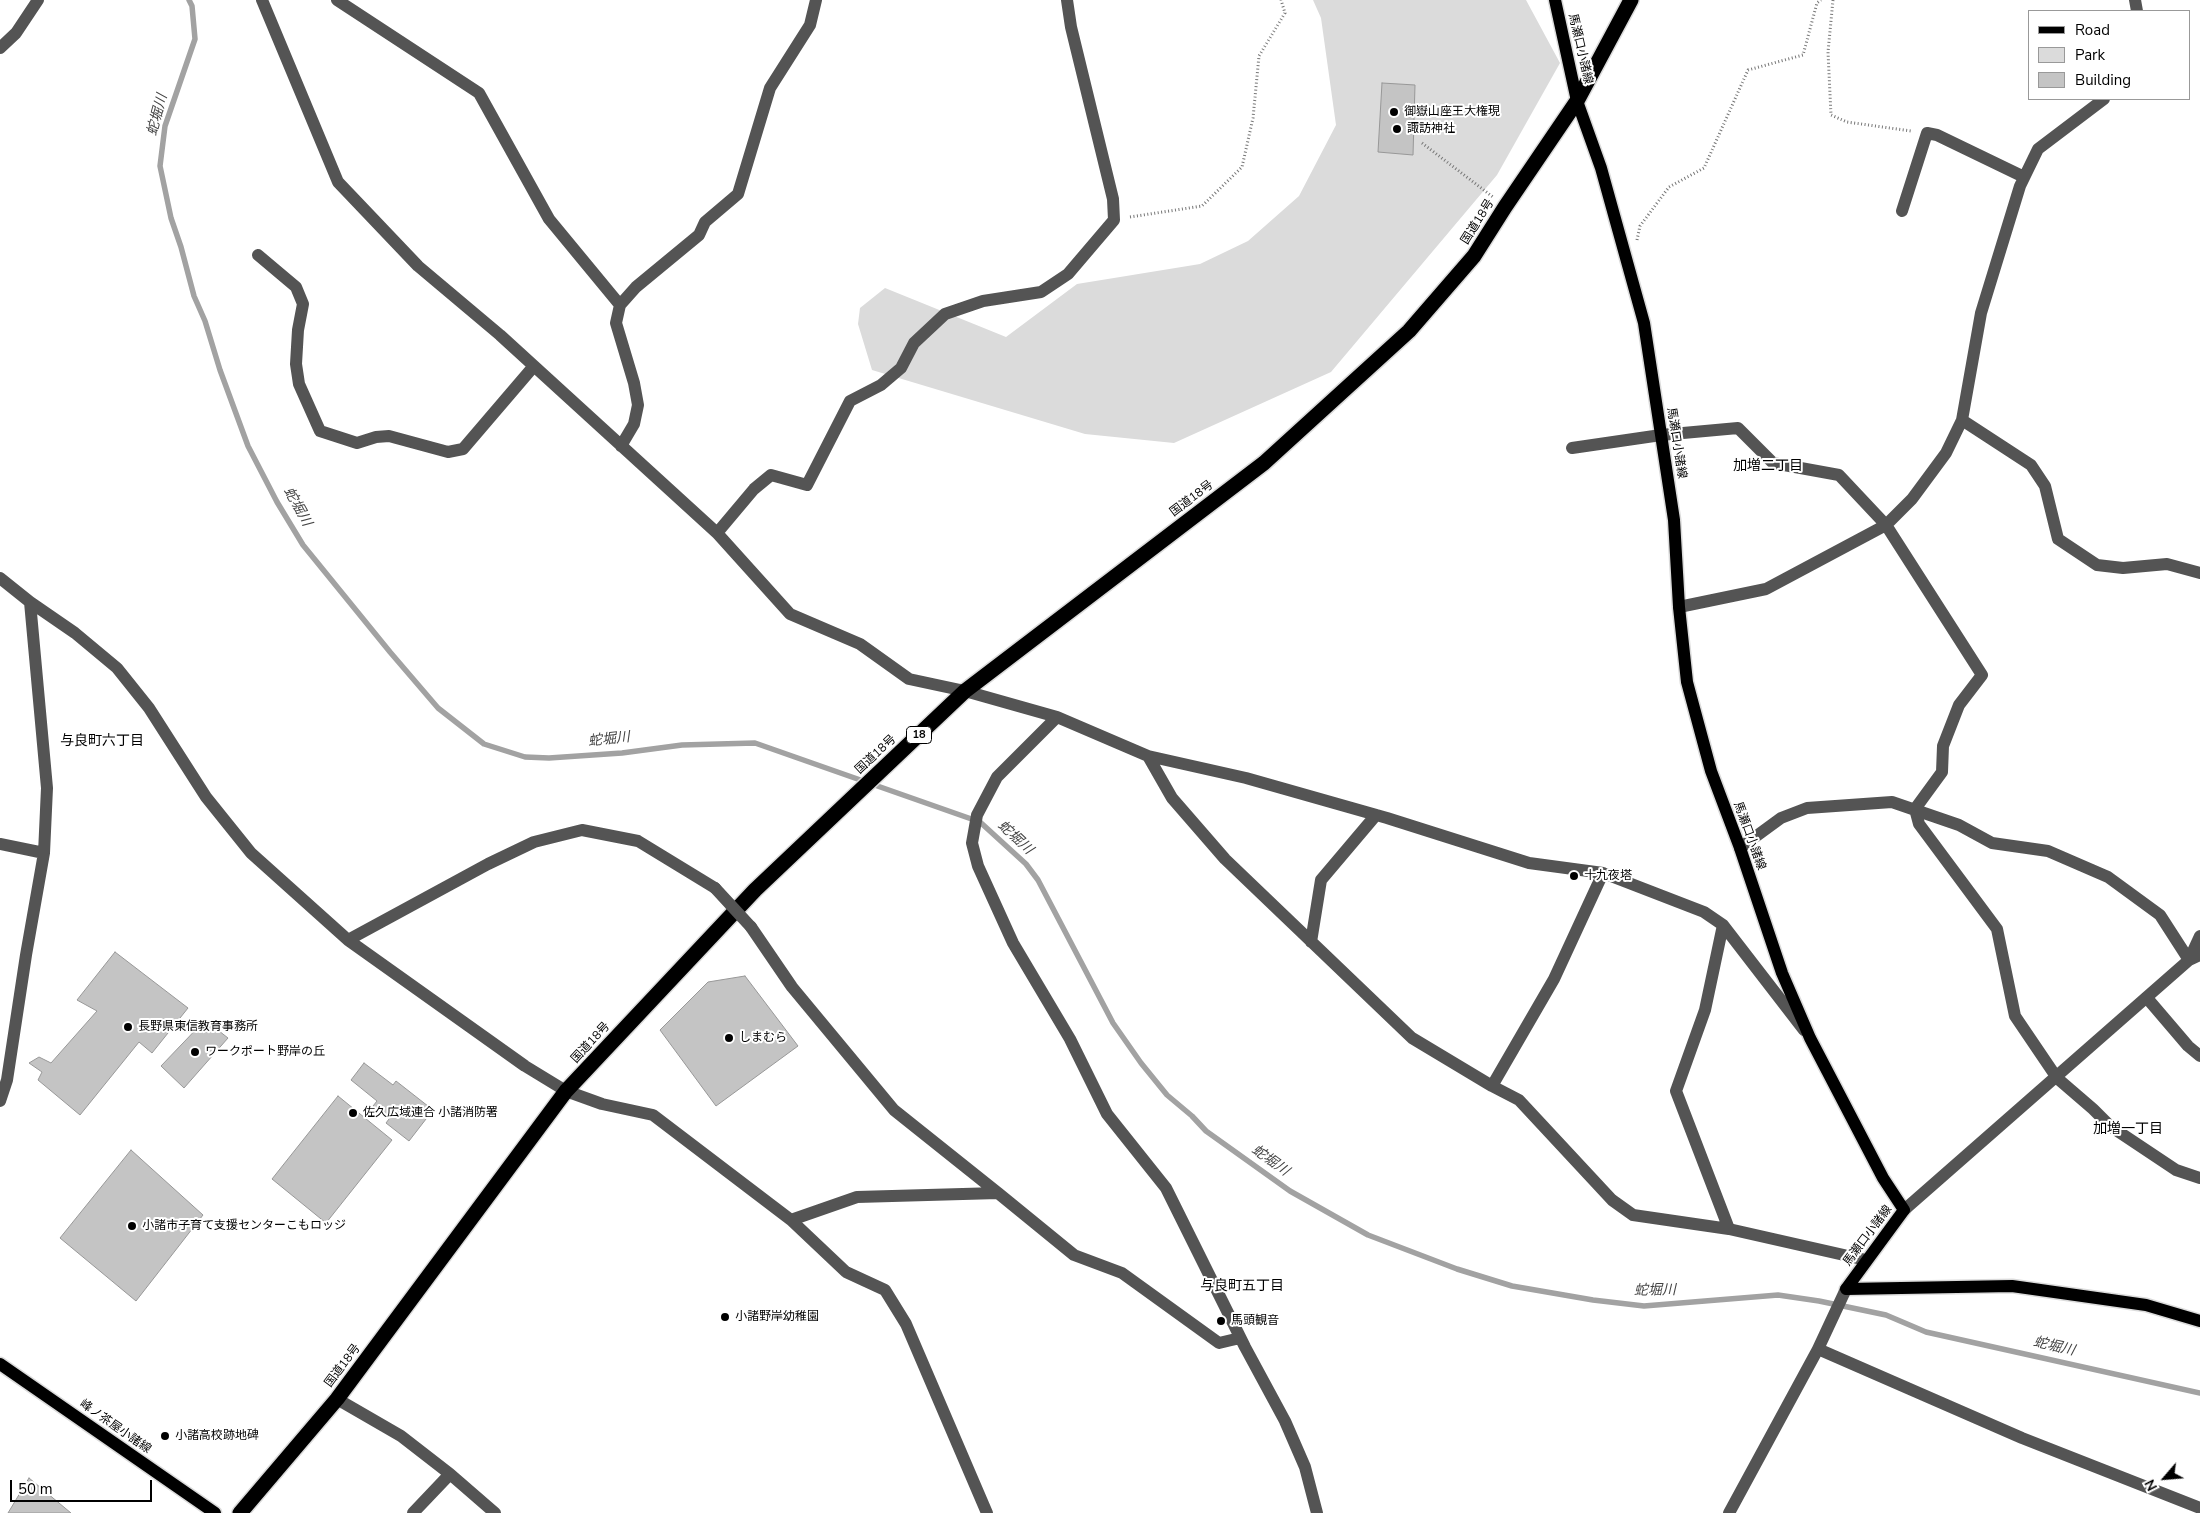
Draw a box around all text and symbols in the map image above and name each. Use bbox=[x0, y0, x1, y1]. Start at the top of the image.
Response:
legend bbox=[2028, 10, 2190, 100]
street label: 馬瀬口小諸線 bbox=[1565, 12, 1595, 86]
text: Road bbox=[2075, 20, 2110, 40]
text: Park bbox=[2075, 45, 2105, 65]
text: Building bbox=[2075, 70, 2131, 90]
water label: 蛇堀川 bbox=[144, 93, 172, 137]
place label: 御嶽山座王大権現 bbox=[1404, 105, 1500, 119]
marker: 御嶽山座王大権現 bbox=[1388, 106, 1400, 118]
place label: 諏訪神社 bbox=[1407, 122, 1455, 136]
marker: 諏訪神社 bbox=[1391, 123, 1403, 135]
street label: 国道18号 bbox=[1459, 197, 1497, 247]
street label: 馬瀬口小諸線 bbox=[1663, 406, 1689, 480]
district label: 加増二丁目 bbox=[1733, 459, 1803, 475]
street label: 国道18号 bbox=[1168, 478, 1216, 520]
water label: 蛇堀川 bbox=[279, 485, 315, 529]
road number: 18 bbox=[906, 726, 932, 744]
water label: 蛇堀川 bbox=[587, 729, 631, 751]
street label: 国道18号 bbox=[853, 733, 899, 777]
district label: 与良町六丁目 bbox=[60, 734, 144, 750]
street label: 馬瀬口小諸線 bbox=[1730, 800, 1768, 872]
water label: 蛇堀川 bbox=[994, 818, 1036, 858]
place label: 十九夜塔 bbox=[1584, 869, 1632, 883]
marker: 十九夜塔 bbox=[1568, 870, 1580, 882]
place label: 長野県東信教育事務所 bbox=[138, 1020, 258, 1034]
street label: 国道18号 bbox=[569, 1020, 613, 1066]
marker: 長野県東信教育事務所 bbox=[122, 1021, 134, 1033]
place label: しまむら bbox=[739, 1031, 787, 1045]
marker: しまむら bbox=[723, 1032, 735, 1044]
place label: ワークポート野岸の丘 bbox=[205, 1045, 325, 1059]
marker: ワークポート野岸の丘 bbox=[189, 1046, 201, 1058]
place label: 佐久広域連合 小諸消防署 bbox=[363, 1106, 498, 1120]
marker: 佐久広域連合 小諸消防署 bbox=[347, 1107, 359, 1119]
district label: 加増一丁目 bbox=[2093, 1122, 2163, 1138]
water label: 蛇堀川 bbox=[1248, 1142, 1292, 1180]
street label: 馬瀬口小諸線 bbox=[1841, 1203, 1895, 1269]
place label: 小諸市子育て支援センターこもロッジ bbox=[142, 1219, 346, 1233]
marker: 小諸市子育て支援センターこもロッジ bbox=[126, 1220, 138, 1232]
district label: 与良町五丁目 bbox=[1200, 1279, 1284, 1295]
water label: 蛇堀川 bbox=[1634, 1282, 1676, 1300]
place label: 小諸野岸幼稚園 bbox=[735, 1310, 819, 1324]
marker: 小諸野岸幼稚園 bbox=[719, 1311, 731, 1323]
place label: 馬頭観音 bbox=[1231, 1314, 1279, 1328]
marker: 馬頭観音 bbox=[1215, 1315, 1227, 1327]
water label: 蛇堀川 bbox=[2032, 1334, 2076, 1360]
street label: 国道18号 bbox=[322, 1342, 364, 1390]
street label: 峰ノ茶屋小諸線 bbox=[76, 1397, 154, 1457]
place label: 小諸高校跡地碑 bbox=[175, 1429, 259, 1443]
marker: 小諸高校跡地碑 bbox=[159, 1430, 171, 1442]
north arrow bbox=[2140, 1453, 2190, 1503]
scale bar bbox=[12, 1470, 155, 1502]
text: N bbox=[2140, 1476, 2162, 1494]
text: 50 m bbox=[18, 1479, 53, 1499]

